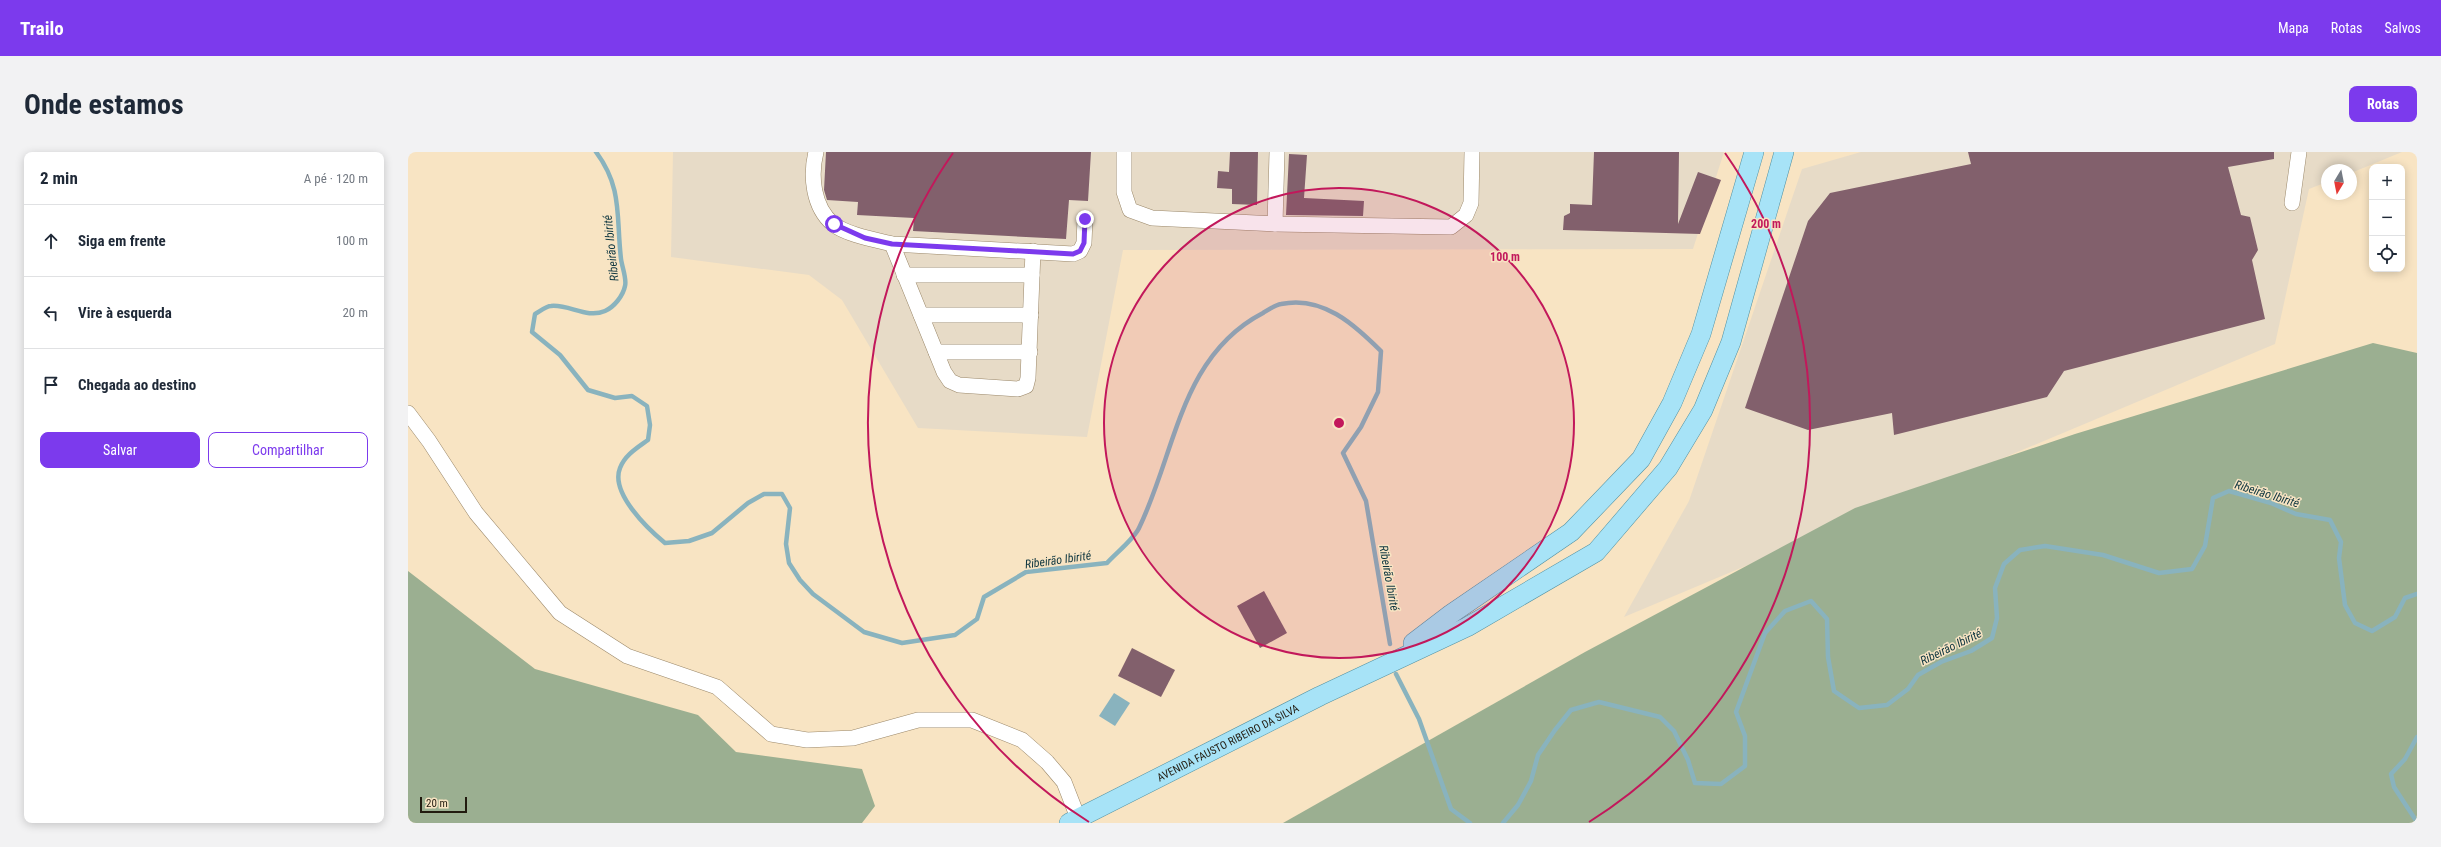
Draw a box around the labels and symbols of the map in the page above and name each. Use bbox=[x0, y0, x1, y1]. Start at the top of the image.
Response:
north arrow bbox=[2321, 164, 2357, 200]
route end bbox=[1076, 210, 1094, 228]
water label: Ribeirão Ibirité bbox=[600, 214, 621, 282]
route start bbox=[825, 215, 843, 233]
text: 200 m bbox=[1751, 217, 1781, 231]
text: 100 m bbox=[1490, 250, 1520, 264]
centre of rings bbox=[1332, 416, 1346, 430]
water label: Ribeirão Ibirité bbox=[2233, 478, 2301, 511]
water label: Ribeirão Ibirité bbox=[1376, 544, 1402, 613]
water label: Ribeirão Ibirité bbox=[1024, 548, 1092, 572]
water label: Ribeirão Ibirité bbox=[1918, 626, 1984, 668]
street label: AVENIDA FAUSTO RIBEIRO DA SILVA bbox=[1155, 702, 1302, 784]
scale bar bbox=[420, 795, 467, 814]

